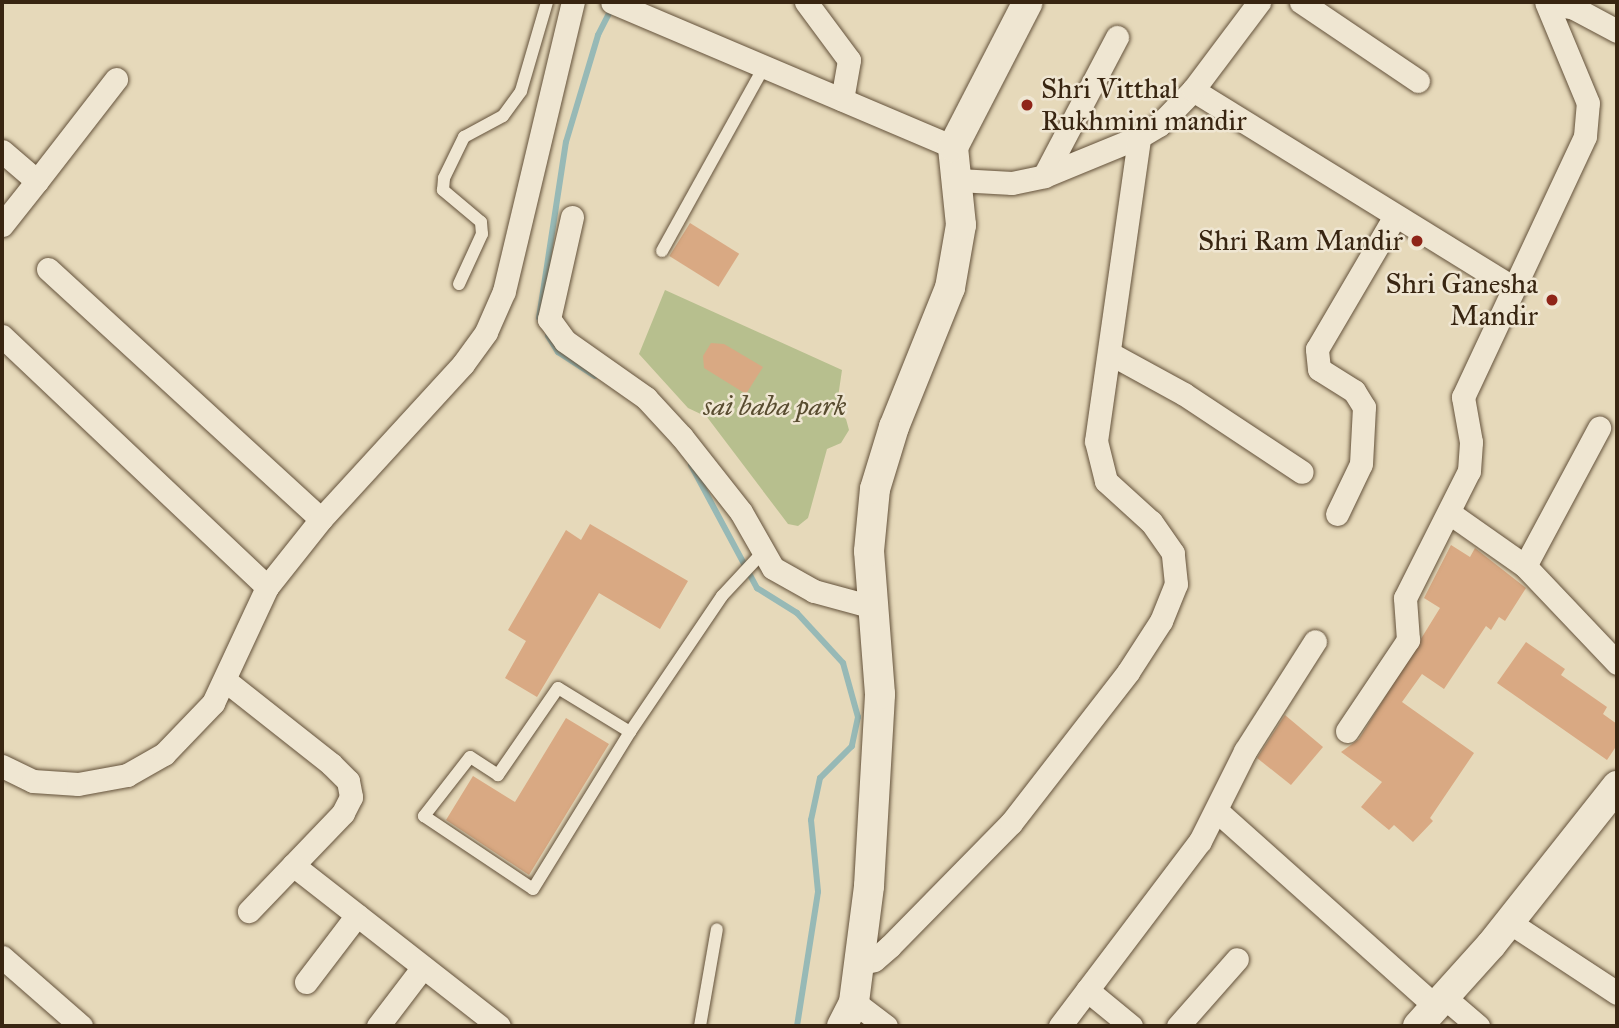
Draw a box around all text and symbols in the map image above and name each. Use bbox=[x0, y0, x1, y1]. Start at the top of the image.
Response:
place label: Shri Vitthal Rukhmini mandir bbox=[1041, 72, 1247, 138]
marker: Shri Vitthal Rukhmini mandir bbox=[1019, 97, 1035, 113]
place label: Shri Ram Mandir bbox=[1198, 224, 1403, 258]
marker: Shri Ram Mandir bbox=[1409, 233, 1425, 249]
place label: Shri Ganesha Mandir bbox=[1385, 267, 1538, 333]
marker: Shri Ganesha Mandir bbox=[1544, 292, 1560, 308]
park label: sai baba park bbox=[704, 389, 846, 423]

